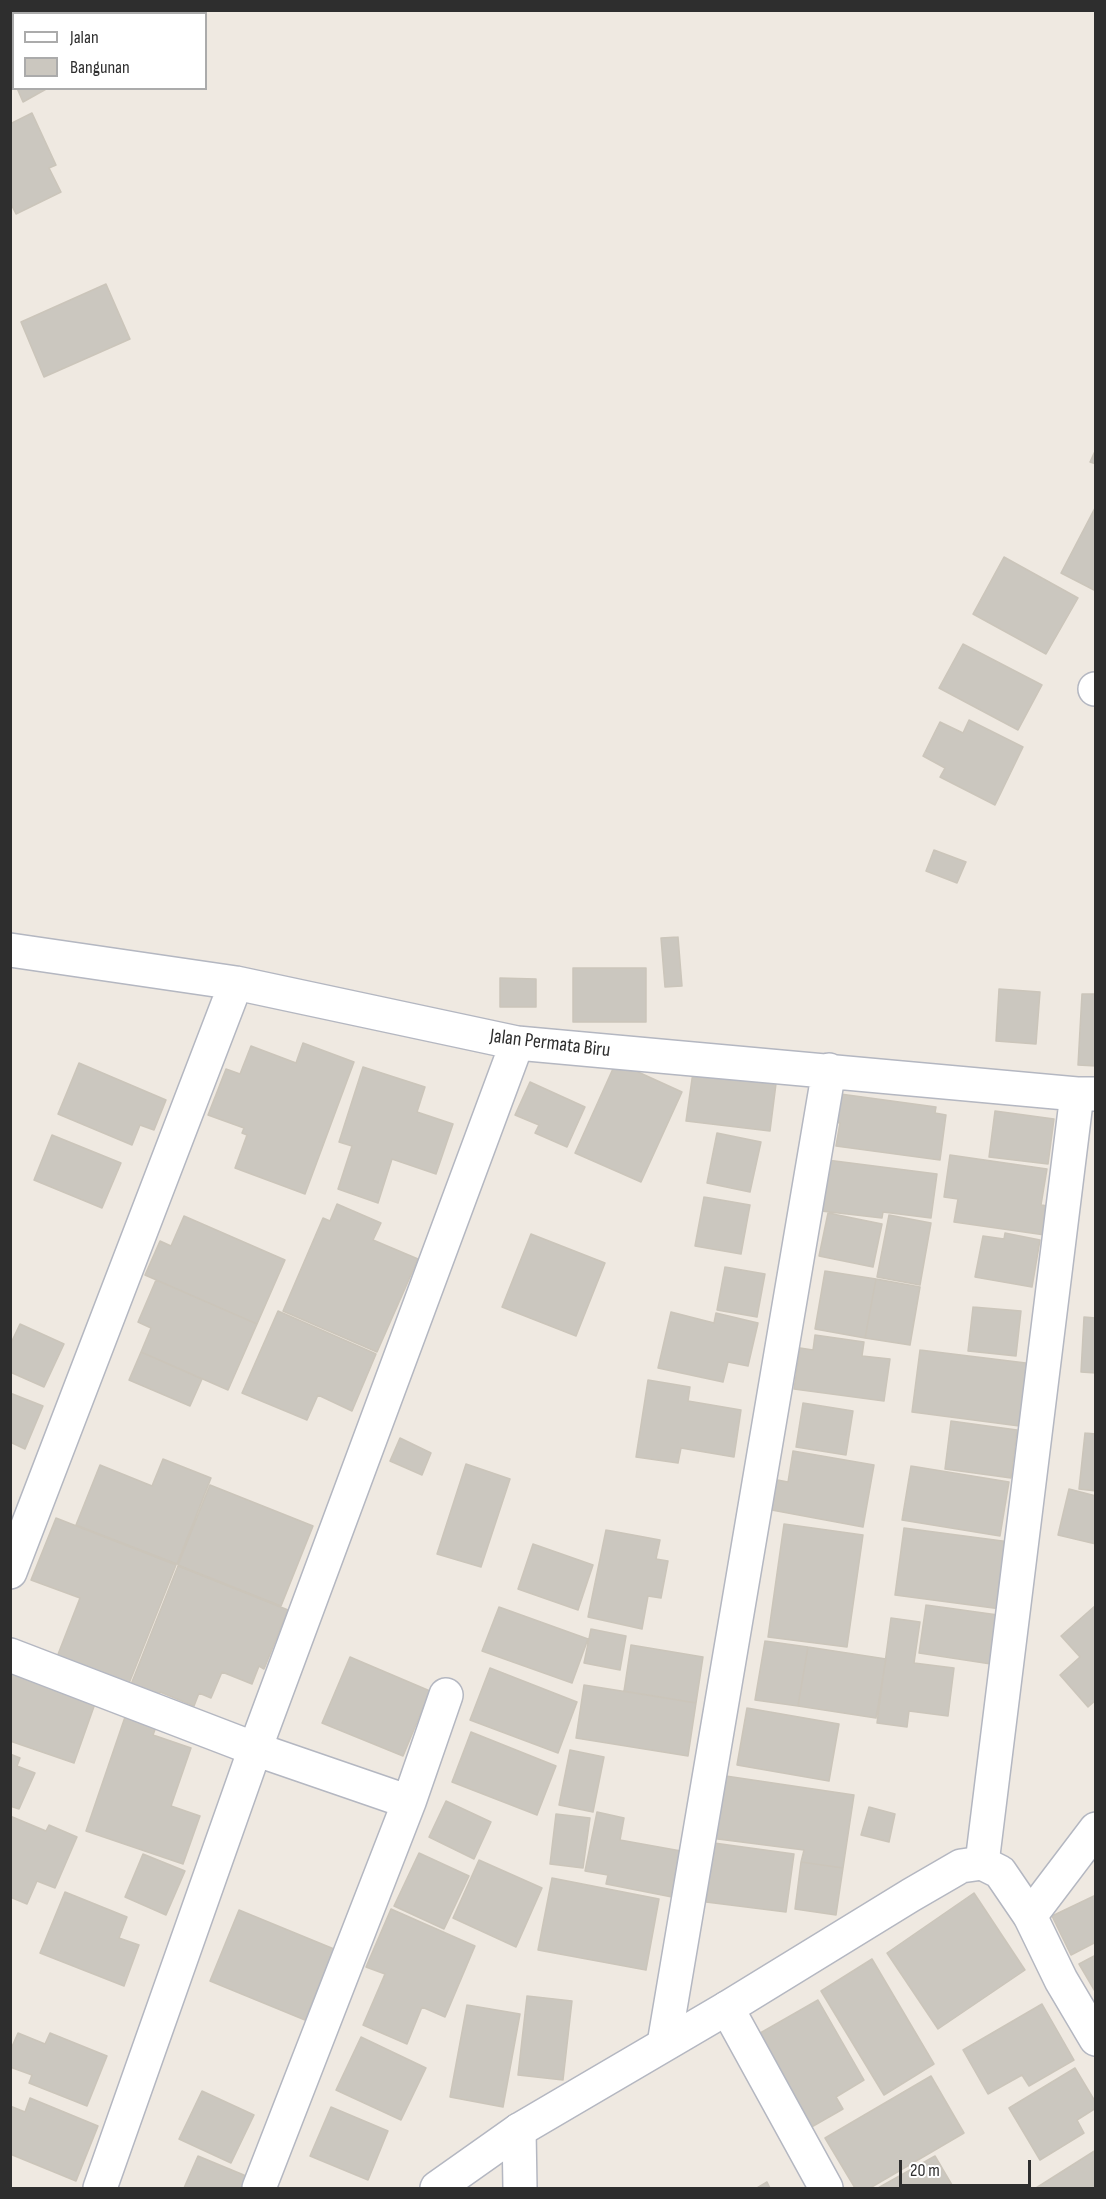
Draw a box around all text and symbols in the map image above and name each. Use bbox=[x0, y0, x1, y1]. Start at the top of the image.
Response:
legend bbox=[12, 12, 207, 90]
text: Jalan bbox=[70, 27, 99, 48]
text: Bangunan bbox=[70, 57, 130, 78]
street label: Jalan Permata Biru bbox=[488, 1025, 612, 1063]
scale bar bbox=[902, 2148, 1034, 2186]
text: 20 m bbox=[910, 2160, 940, 2181]

